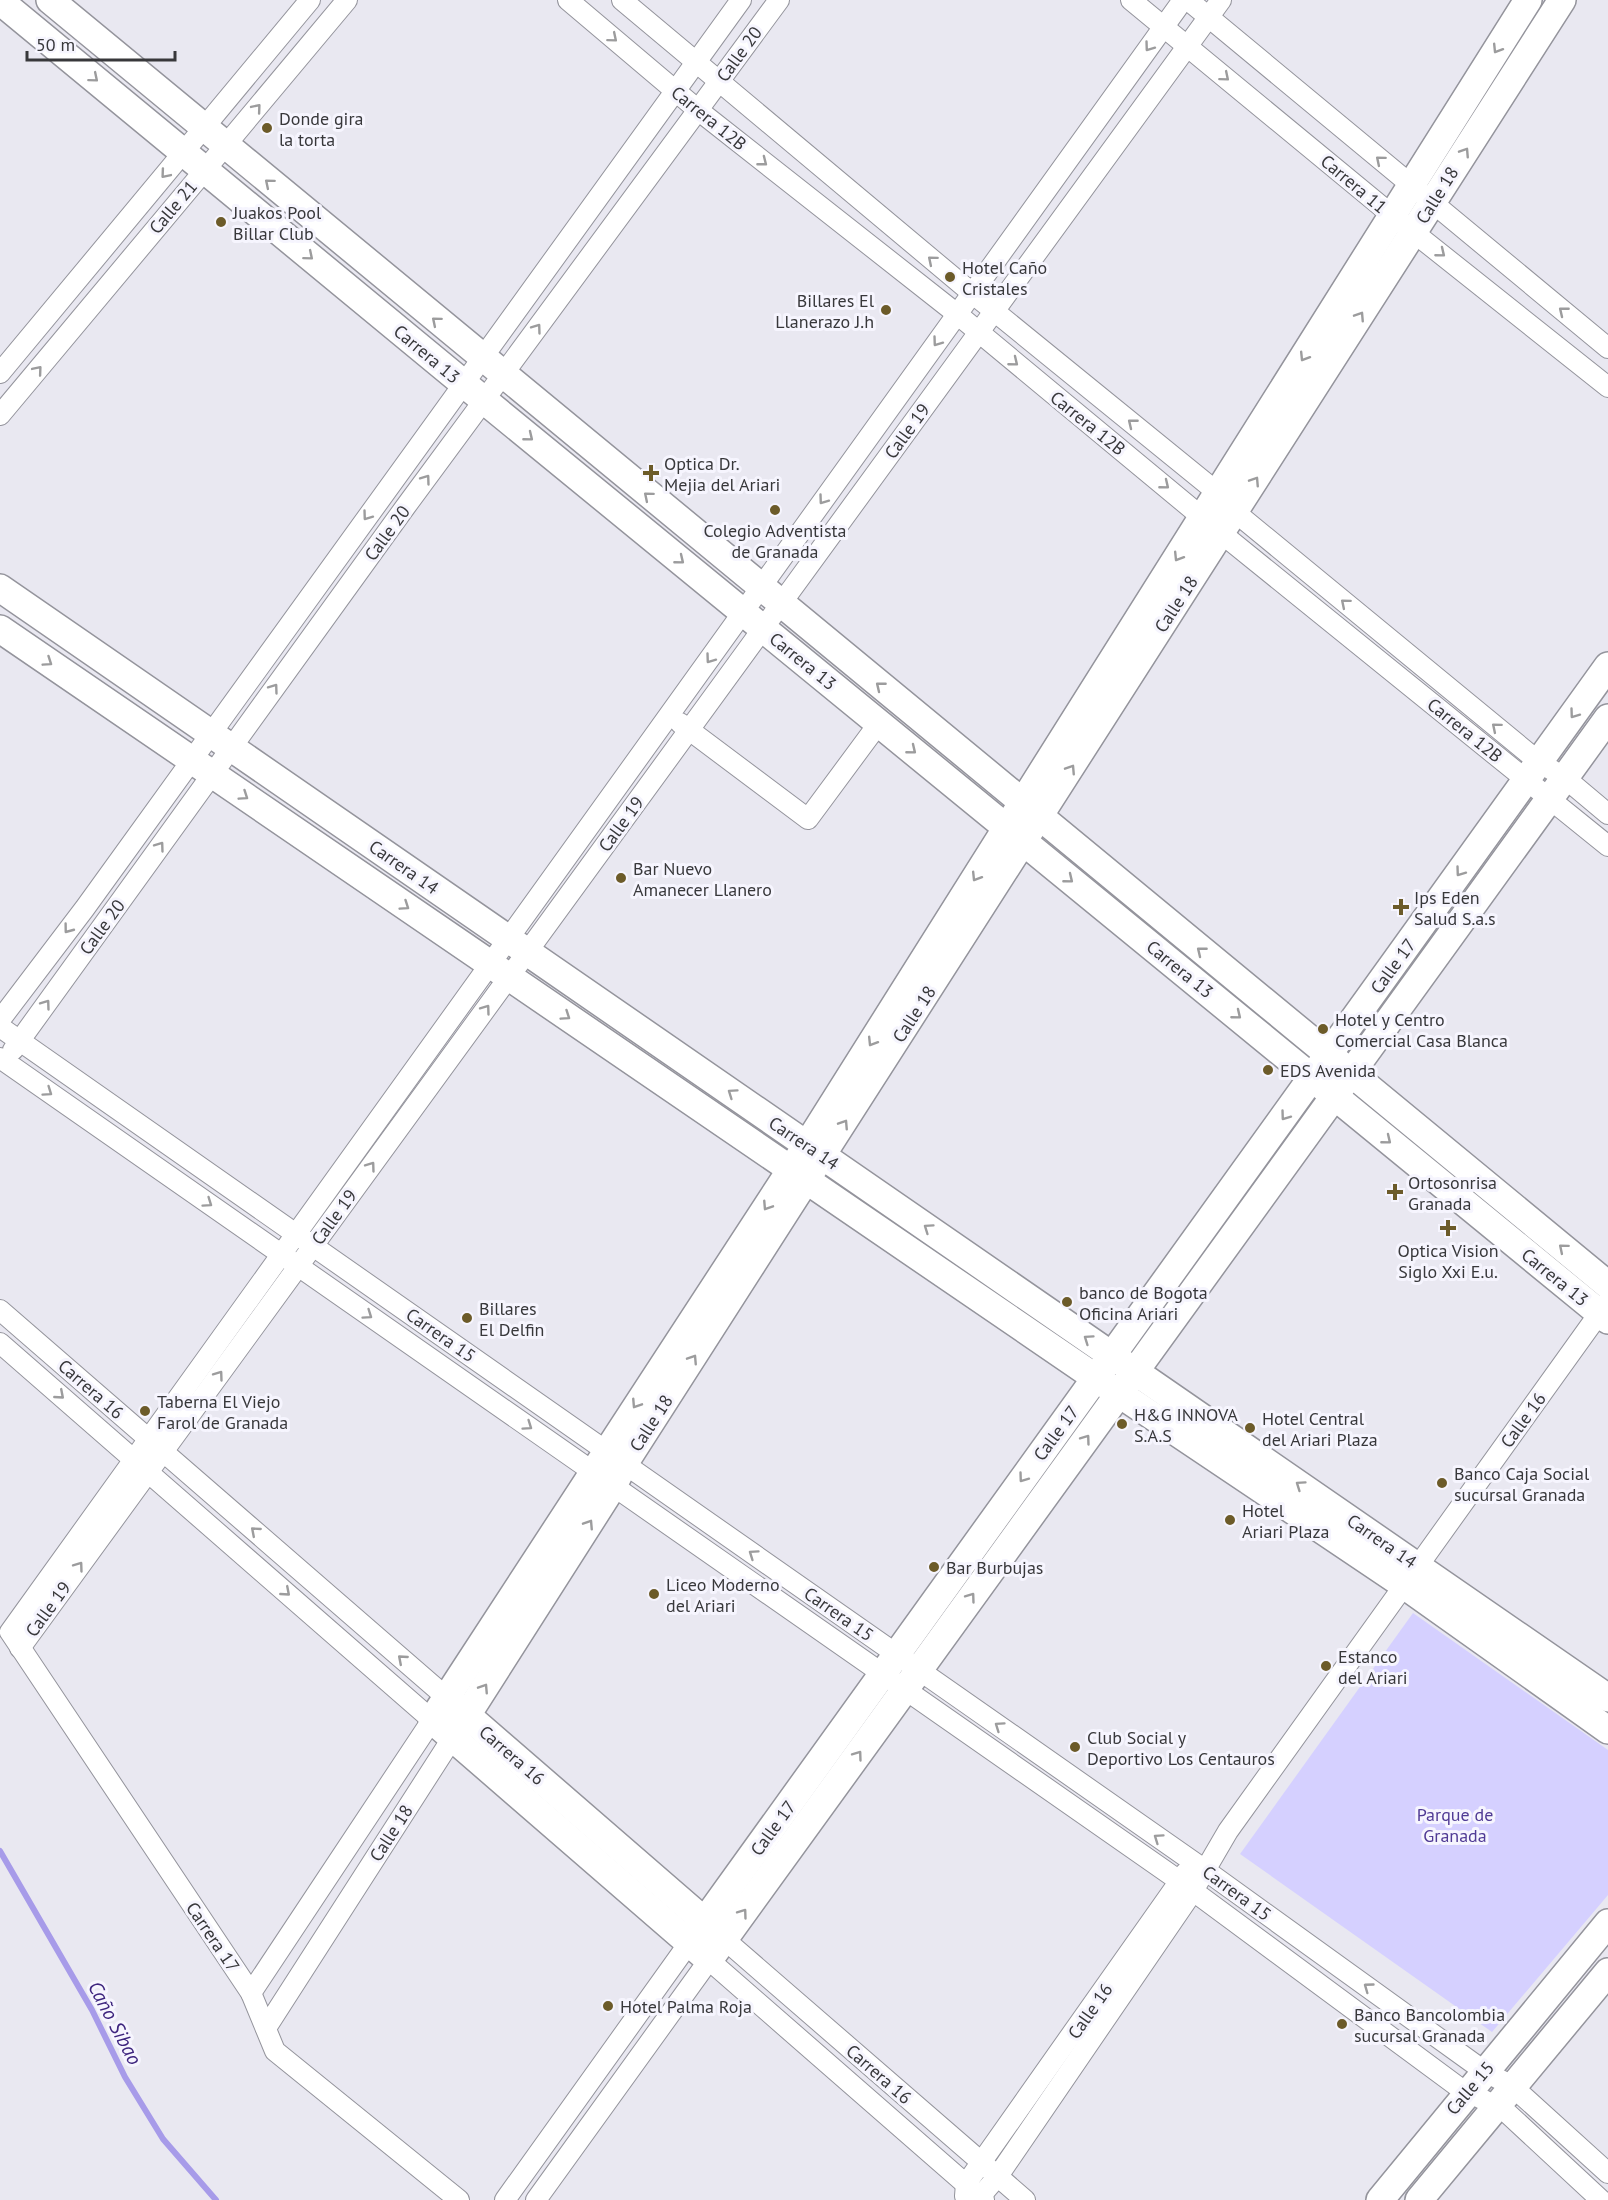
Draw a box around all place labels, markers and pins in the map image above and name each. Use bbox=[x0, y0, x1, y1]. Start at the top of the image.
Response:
place label: Donde gira la torta bbox=[279, 107, 363, 151]
marker: Donde gira la torta bbox=[260, 121, 274, 135]
place label: Juakos Pool Billar Club bbox=[232, 201, 322, 245]
marker: Juakos Pool Billar Club bbox=[214, 215, 228, 229]
place label: Hotel Caño Cristales bbox=[962, 256, 1047, 300]
marker: Hotel Caño Cristales bbox=[943, 270, 957, 284]
place label: Billares El Llanerazo J.h bbox=[775, 289, 875, 333]
marker: Billares El Llanerazo J.h bbox=[879, 303, 893, 317]
place label: Optica Dr. Mejia del Ariari bbox=[664, 452, 780, 496]
marker: Optica Dr. Mejia del Ariari bbox=[642, 464, 660, 482]
marker: Colegio Adventista de Granada bbox=[768, 503, 782, 517]
place label: Colegio Adventista de Granada bbox=[703, 519, 847, 563]
place label: Bar Nuevo Amanecer Llanero bbox=[633, 857, 772, 901]
marker: Bar Nuevo Amanecer Llanero bbox=[614, 871, 628, 885]
place label: Ips Eden Salud S.a.s bbox=[1414, 886, 1496, 930]
marker: Ips Eden Salud S.a.s bbox=[1392, 898, 1410, 916]
place label: Hotel y Centro Comercial Casa Blanca bbox=[1335, 1008, 1508, 1052]
marker: Hotel y Centro Comercial Casa Blanca bbox=[1316, 1022, 1330, 1036]
place label: EDS Avenida bbox=[1280, 1059, 1376, 1082]
marker: EDS Avenida bbox=[1261, 1063, 1275, 1077]
place label: Ortosonrisa Granada bbox=[1408, 1171, 1497, 1215]
marker: Ortosonrisa Granada bbox=[1386, 1183, 1404, 1201]
marker: Optica Vision Siglo Xxi E.u. bbox=[1439, 1219, 1457, 1237]
place label: Optica Vision Siglo Xxi E.u. bbox=[1397, 1239, 1499, 1283]
place label: banco de Bogota Oficina Ariari bbox=[1079, 1281, 1208, 1325]
marker: banco de Bogota Oficina Ariari bbox=[1060, 1295, 1074, 1309]
place label: Billares El Delfin bbox=[479, 1297, 544, 1341]
marker: Billares El Delfin bbox=[460, 1311, 474, 1325]
place label: Taberna El Viejo Farol de Granada bbox=[157, 1390, 288, 1434]
place label: H&G INNOVA S.A.S bbox=[1134, 1403, 1238, 1447]
marker: Taberna El Viejo Farol de Granada bbox=[138, 1404, 152, 1418]
place label: Hotel Central del Ariari Plaza bbox=[1262, 1407, 1378, 1451]
marker: H&G INNOVA S.A.S bbox=[1115, 1417, 1129, 1431]
marker: Hotel Central del Ariari Plaza bbox=[1243, 1421, 1257, 1435]
place label: Banco Caja Social sucursal Granada bbox=[1454, 1462, 1590, 1506]
marker: Banco Caja Social sucursal Granada bbox=[1435, 1476, 1449, 1490]
place label: Hotel Ariari Plaza bbox=[1242, 1499, 1329, 1543]
marker: Hotel Ariari Plaza bbox=[1223, 1513, 1237, 1527]
place label: Bar Burbujas bbox=[946, 1556, 1043, 1579]
marker: Bar Burbujas bbox=[927, 1560, 941, 1574]
place label: Liceo Moderno del Ariari bbox=[666, 1573, 780, 1617]
marker: Liceo Moderno del Ariari bbox=[647, 1587, 661, 1601]
place label: Estanco del Ariari bbox=[1338, 1645, 1408, 1689]
marker: Estanco del Ariari bbox=[1319, 1659, 1333, 1673]
place label: Club Social y Deportivo Los Centauros bbox=[1087, 1726, 1275, 1770]
marker: Club Social y Deportivo Los Centauros bbox=[1068, 1740, 1082, 1754]
place label: Hotel Palma Roja bbox=[620, 1995, 752, 2018]
marker: Hotel Palma Roja bbox=[601, 1999, 615, 2013]
place label: Banco Bancolombia sucursal Granada bbox=[1354, 2003, 1505, 2047]
marker: Banco Bancolombia sucursal Granada bbox=[1335, 2017, 1349, 2031]

